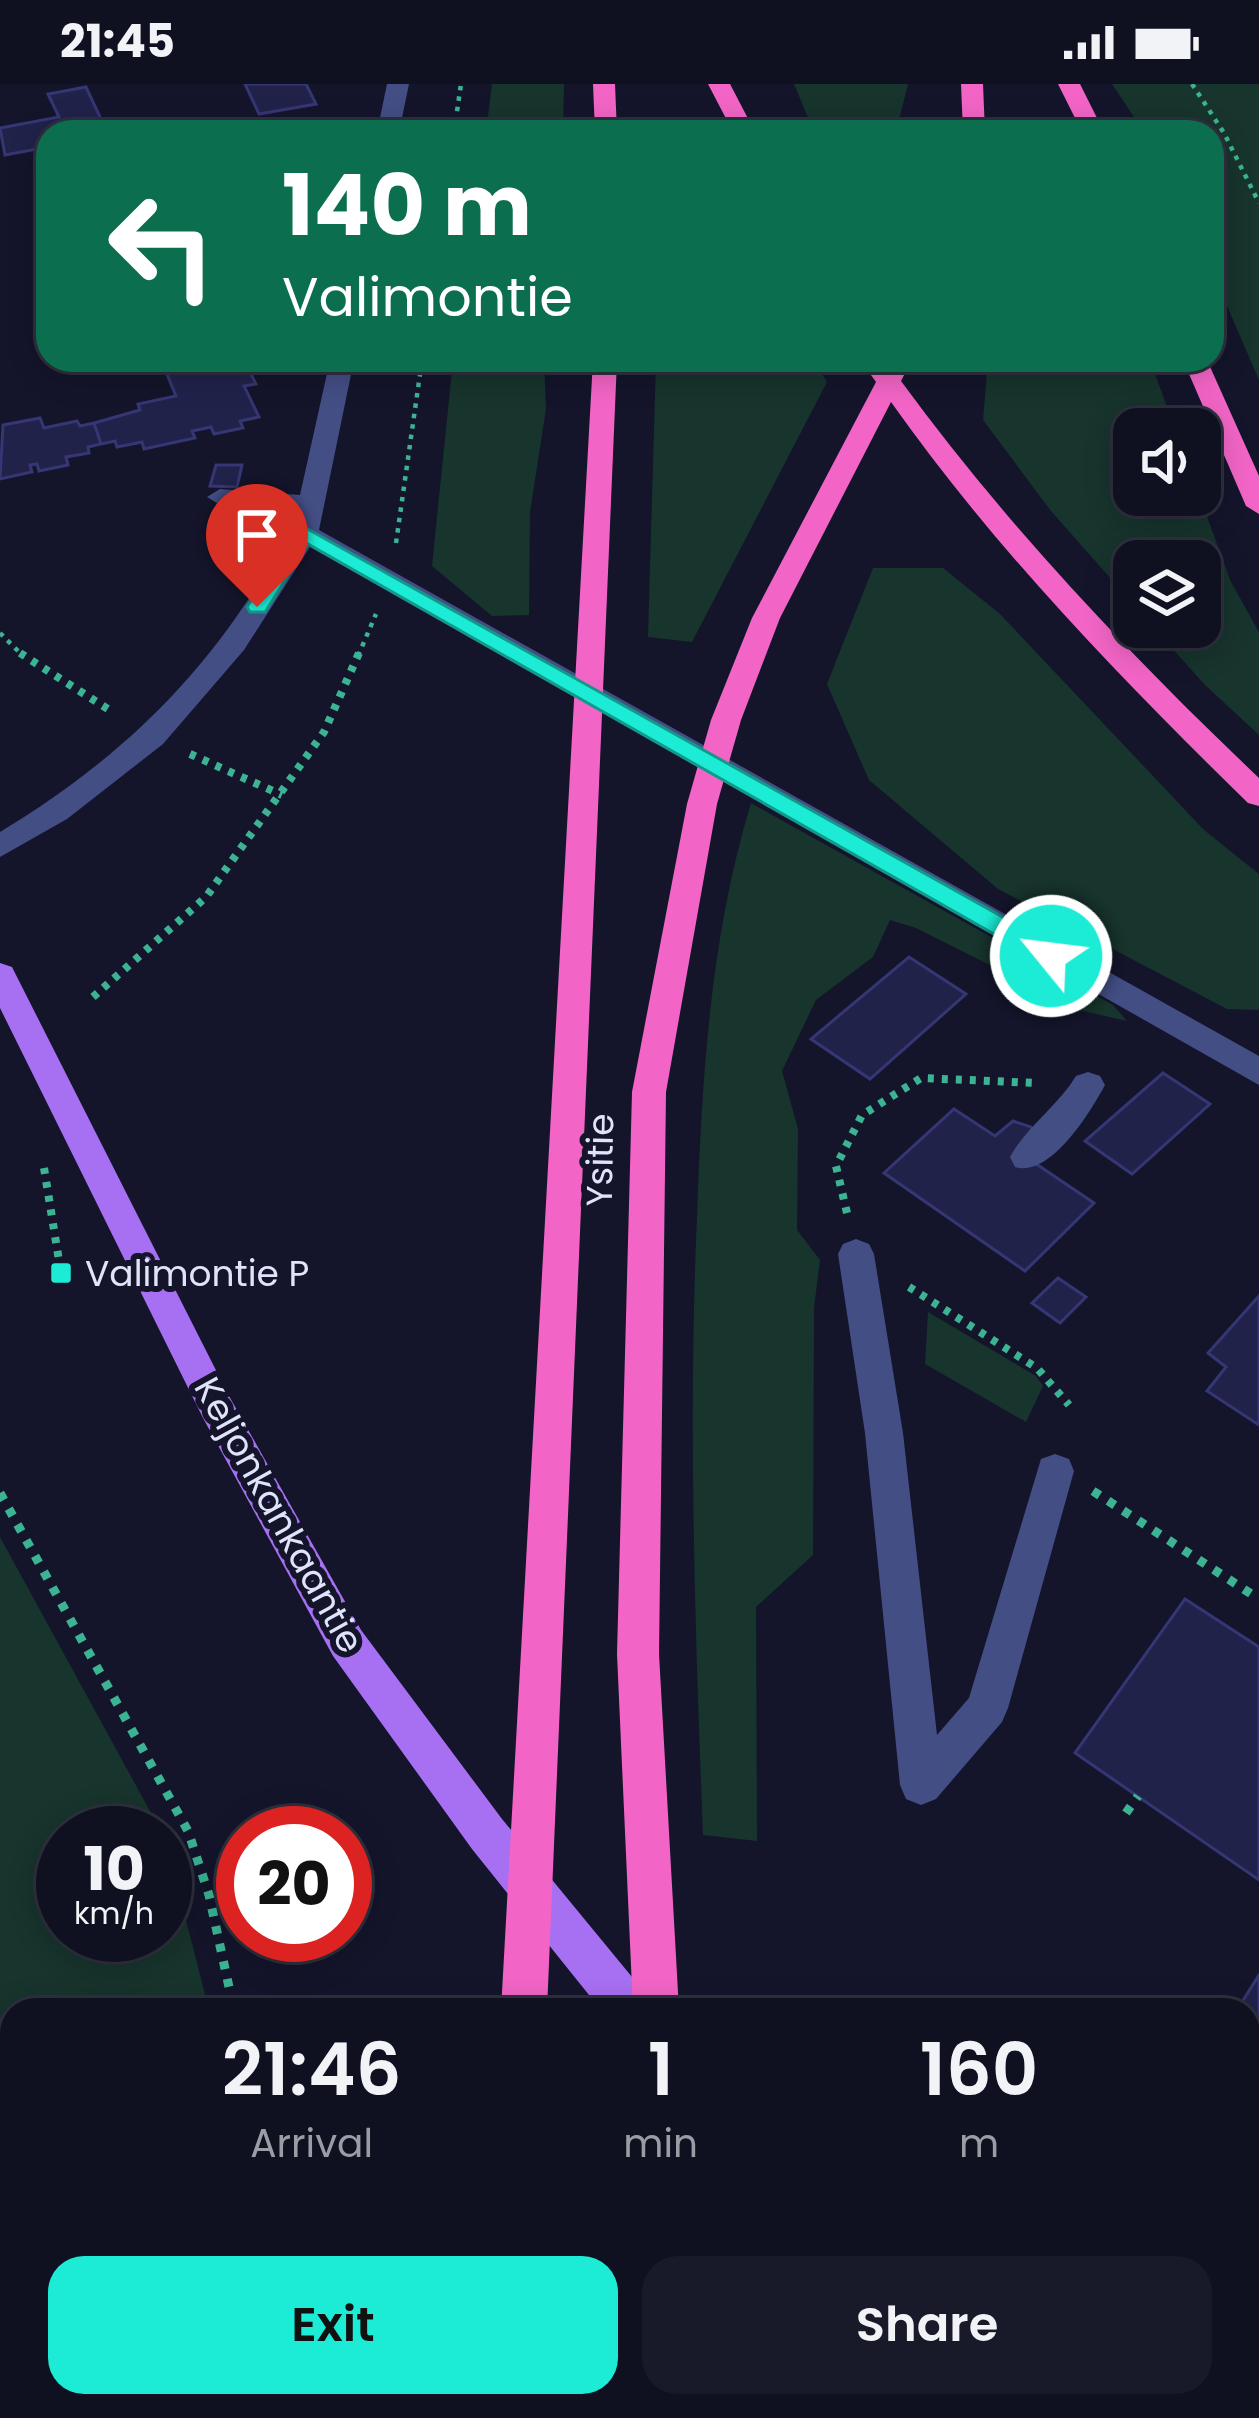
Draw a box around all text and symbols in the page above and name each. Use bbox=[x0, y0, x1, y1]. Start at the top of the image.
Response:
text: 21:45 bbox=[60, 10, 175, 73]
text: 140 m bbox=[282, 147, 532, 264]
icon: left bbox=[84, 168, 240, 324]
text: Valimontie bbox=[282, 259, 573, 335]
map controls bbox=[1113, 408, 1221, 648]
button: sound bbox=[1113, 408, 1221, 516]
pin bbox=[206, 484, 308, 607]
icon: arrive bbox=[224, 502, 290, 568]
button: layers bbox=[1113, 540, 1221, 648]
position arrow bbox=[988, 893, 1114, 1019]
street label: Ysitie bbox=[574, 1113, 626, 1207]
place label: Valimontie P bbox=[85, 1248, 309, 1299]
marker: Valimontie P bbox=[48, 1260, 74, 1286]
street label: Keljonkankaantie bbox=[182, 1368, 376, 1662]
speed limit sign: 20 bbox=[216, 1806, 372, 1962]
text: 10 bbox=[83, 1827, 145, 1911]
text: km/h bbox=[74, 1892, 154, 1935]
text: 21:46 bbox=[222, 2019, 402, 2120]
text: 1 bbox=[648, 2019, 674, 2120]
text: 160 bbox=[920, 2019, 1038, 2120]
text: Arrival bbox=[250, 2116, 373, 2171]
text: min bbox=[623, 2116, 698, 2171]
text: m bbox=[959, 2116, 999, 2171]
button: Exit bbox=[48, 2256, 618, 2394]
button: Share bbox=[642, 2256, 1212, 2394]

